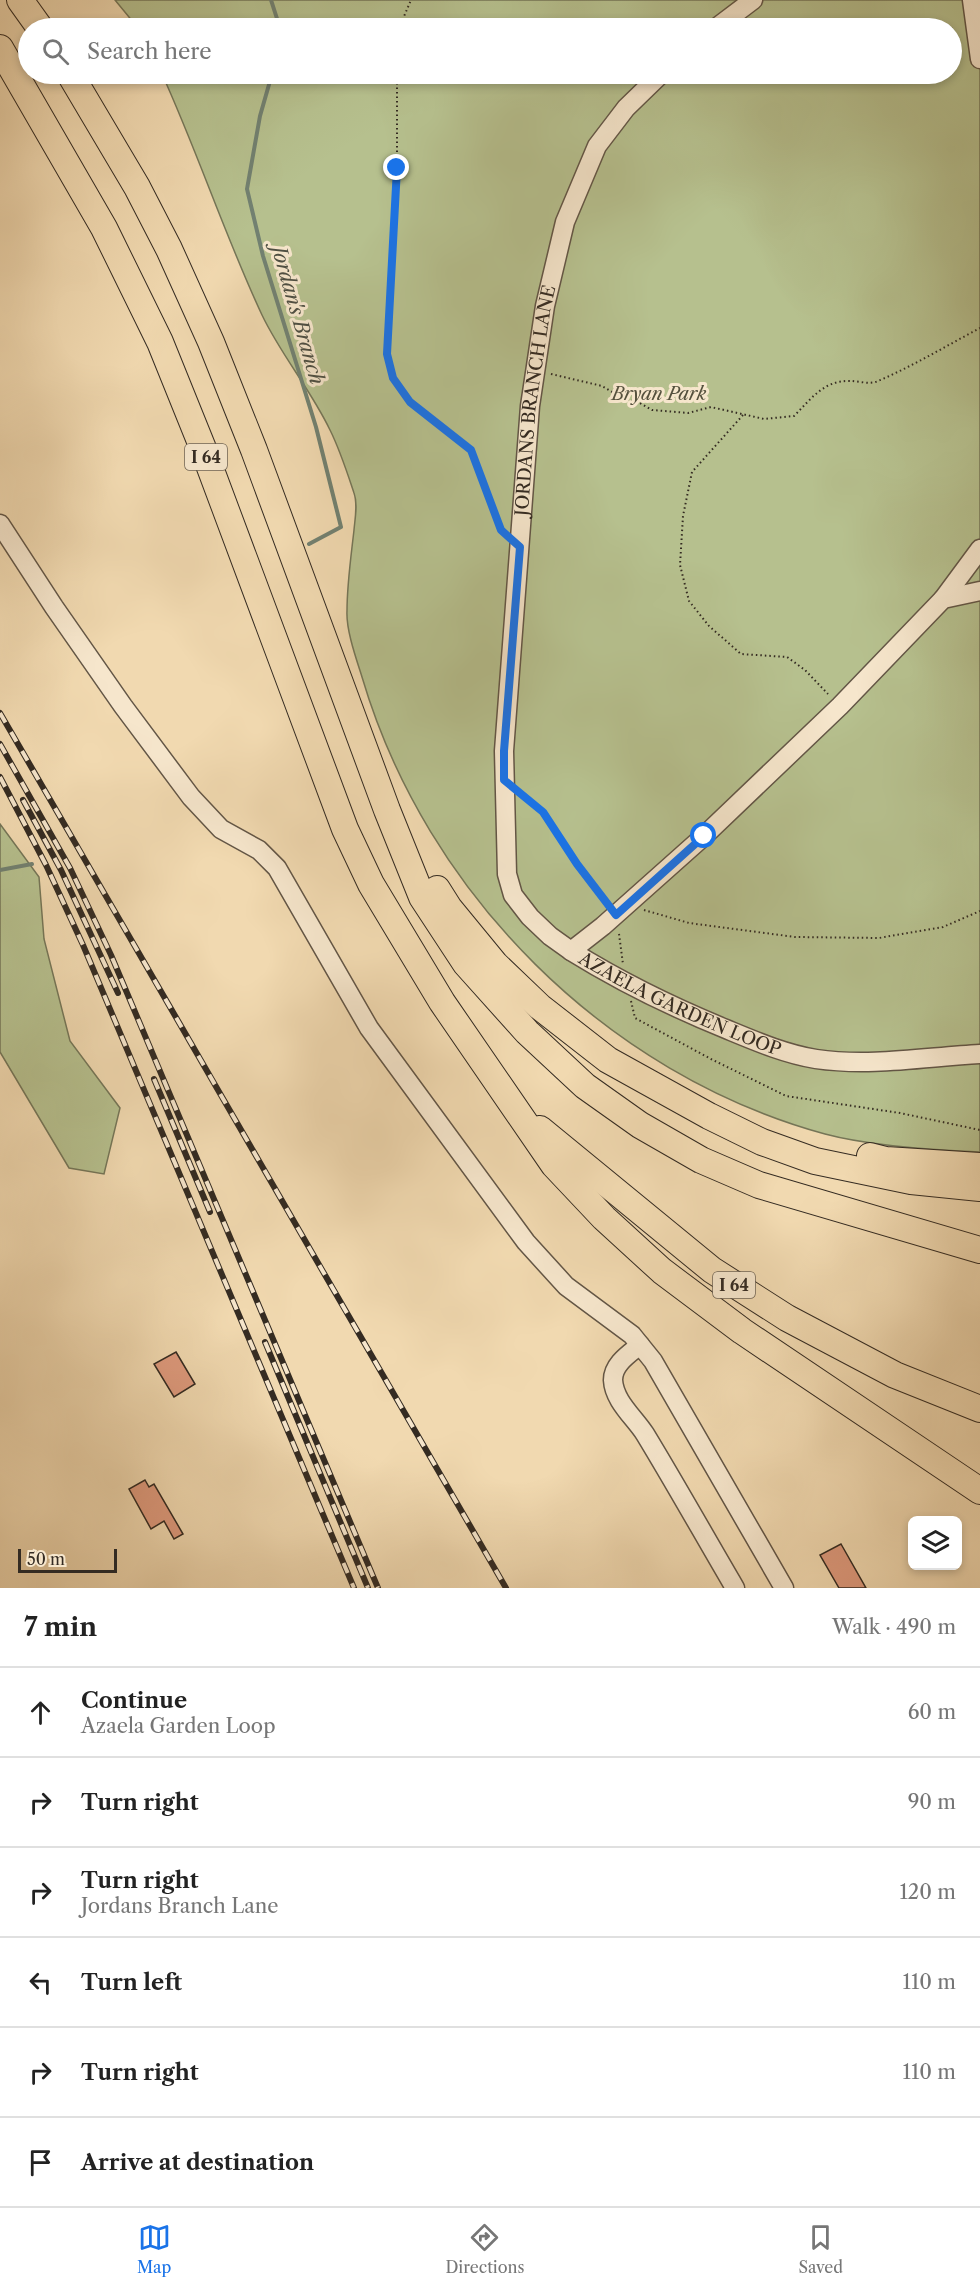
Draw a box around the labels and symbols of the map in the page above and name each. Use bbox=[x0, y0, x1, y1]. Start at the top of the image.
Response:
route end bbox=[383, 154, 409, 180]
water label: Jordan's Branch bbox=[265, 237, 329, 387]
street label: JORDANS BRANCH LANE bbox=[511, 283, 561, 520]
park label: Bryan Park bbox=[610, 383, 707, 405]
road number: I 64 bbox=[185, 444, 227, 470]
route start bbox=[690, 822, 716, 848]
street label: AZAELA GARDEN LOOP bbox=[574, 947, 784, 1061]
road number: I 64 bbox=[713, 1272, 755, 1298]
scale bar bbox=[18, 1546, 117, 1574]

